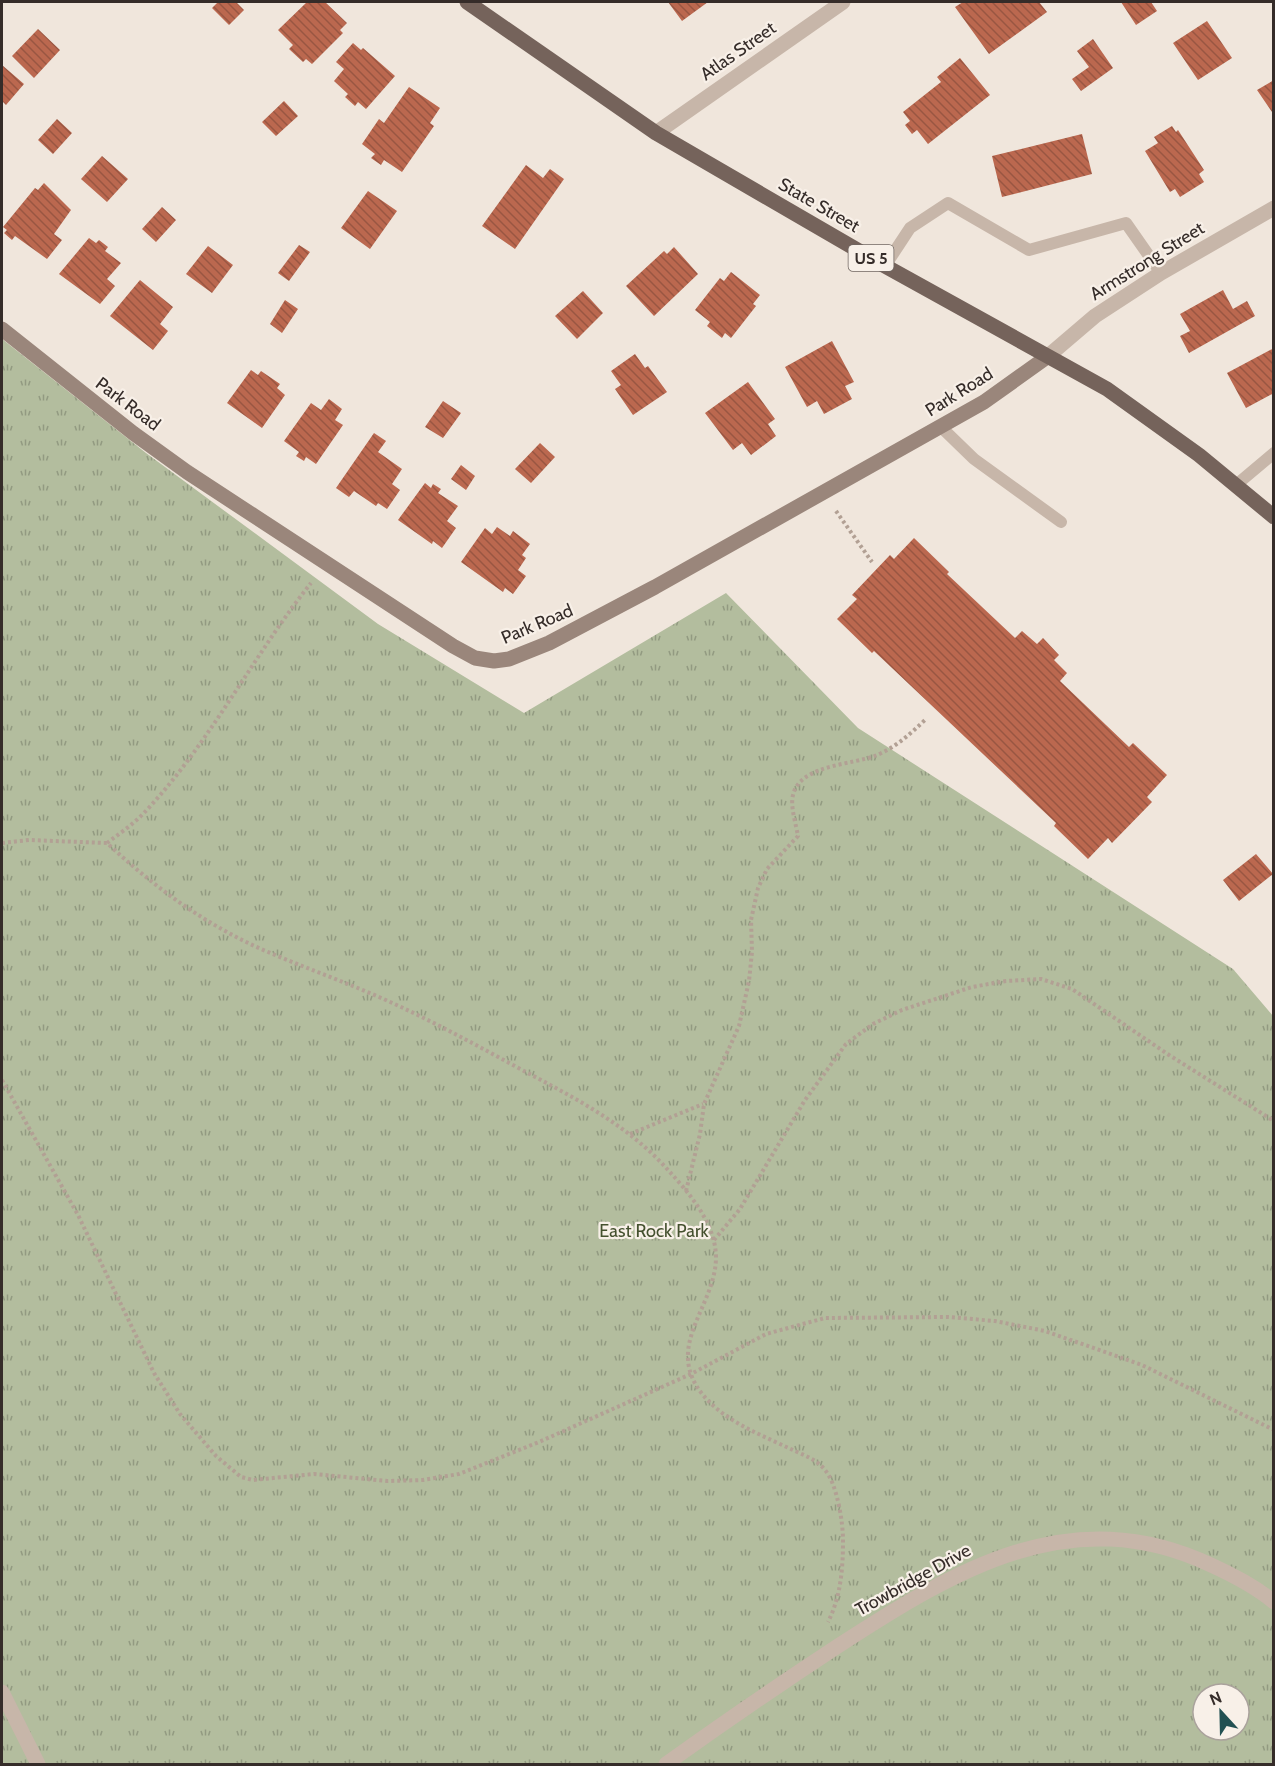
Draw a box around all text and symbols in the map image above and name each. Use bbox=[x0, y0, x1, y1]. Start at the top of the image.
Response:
street label: Atlas Street bbox=[696, 17, 780, 85]
street label: State Street bbox=[774, 173, 864, 237]
street label: Armstrong Street bbox=[1086, 217, 1208, 305]
road number: US 5 bbox=[848, 245, 894, 271]
street label: Park Road bbox=[921, 363, 997, 421]
street label: Park Road bbox=[91, 372, 165, 436]
street label: Park Road bbox=[498, 599, 576, 649]
park label: East Rock Park bbox=[599, 1220, 710, 1242]
street label: Trowbridge Drive bbox=[852, 1539, 974, 1621]
north arrow bbox=[1191, 1682, 1251, 1742]
text: N bbox=[1207, 1688, 1224, 1709]

